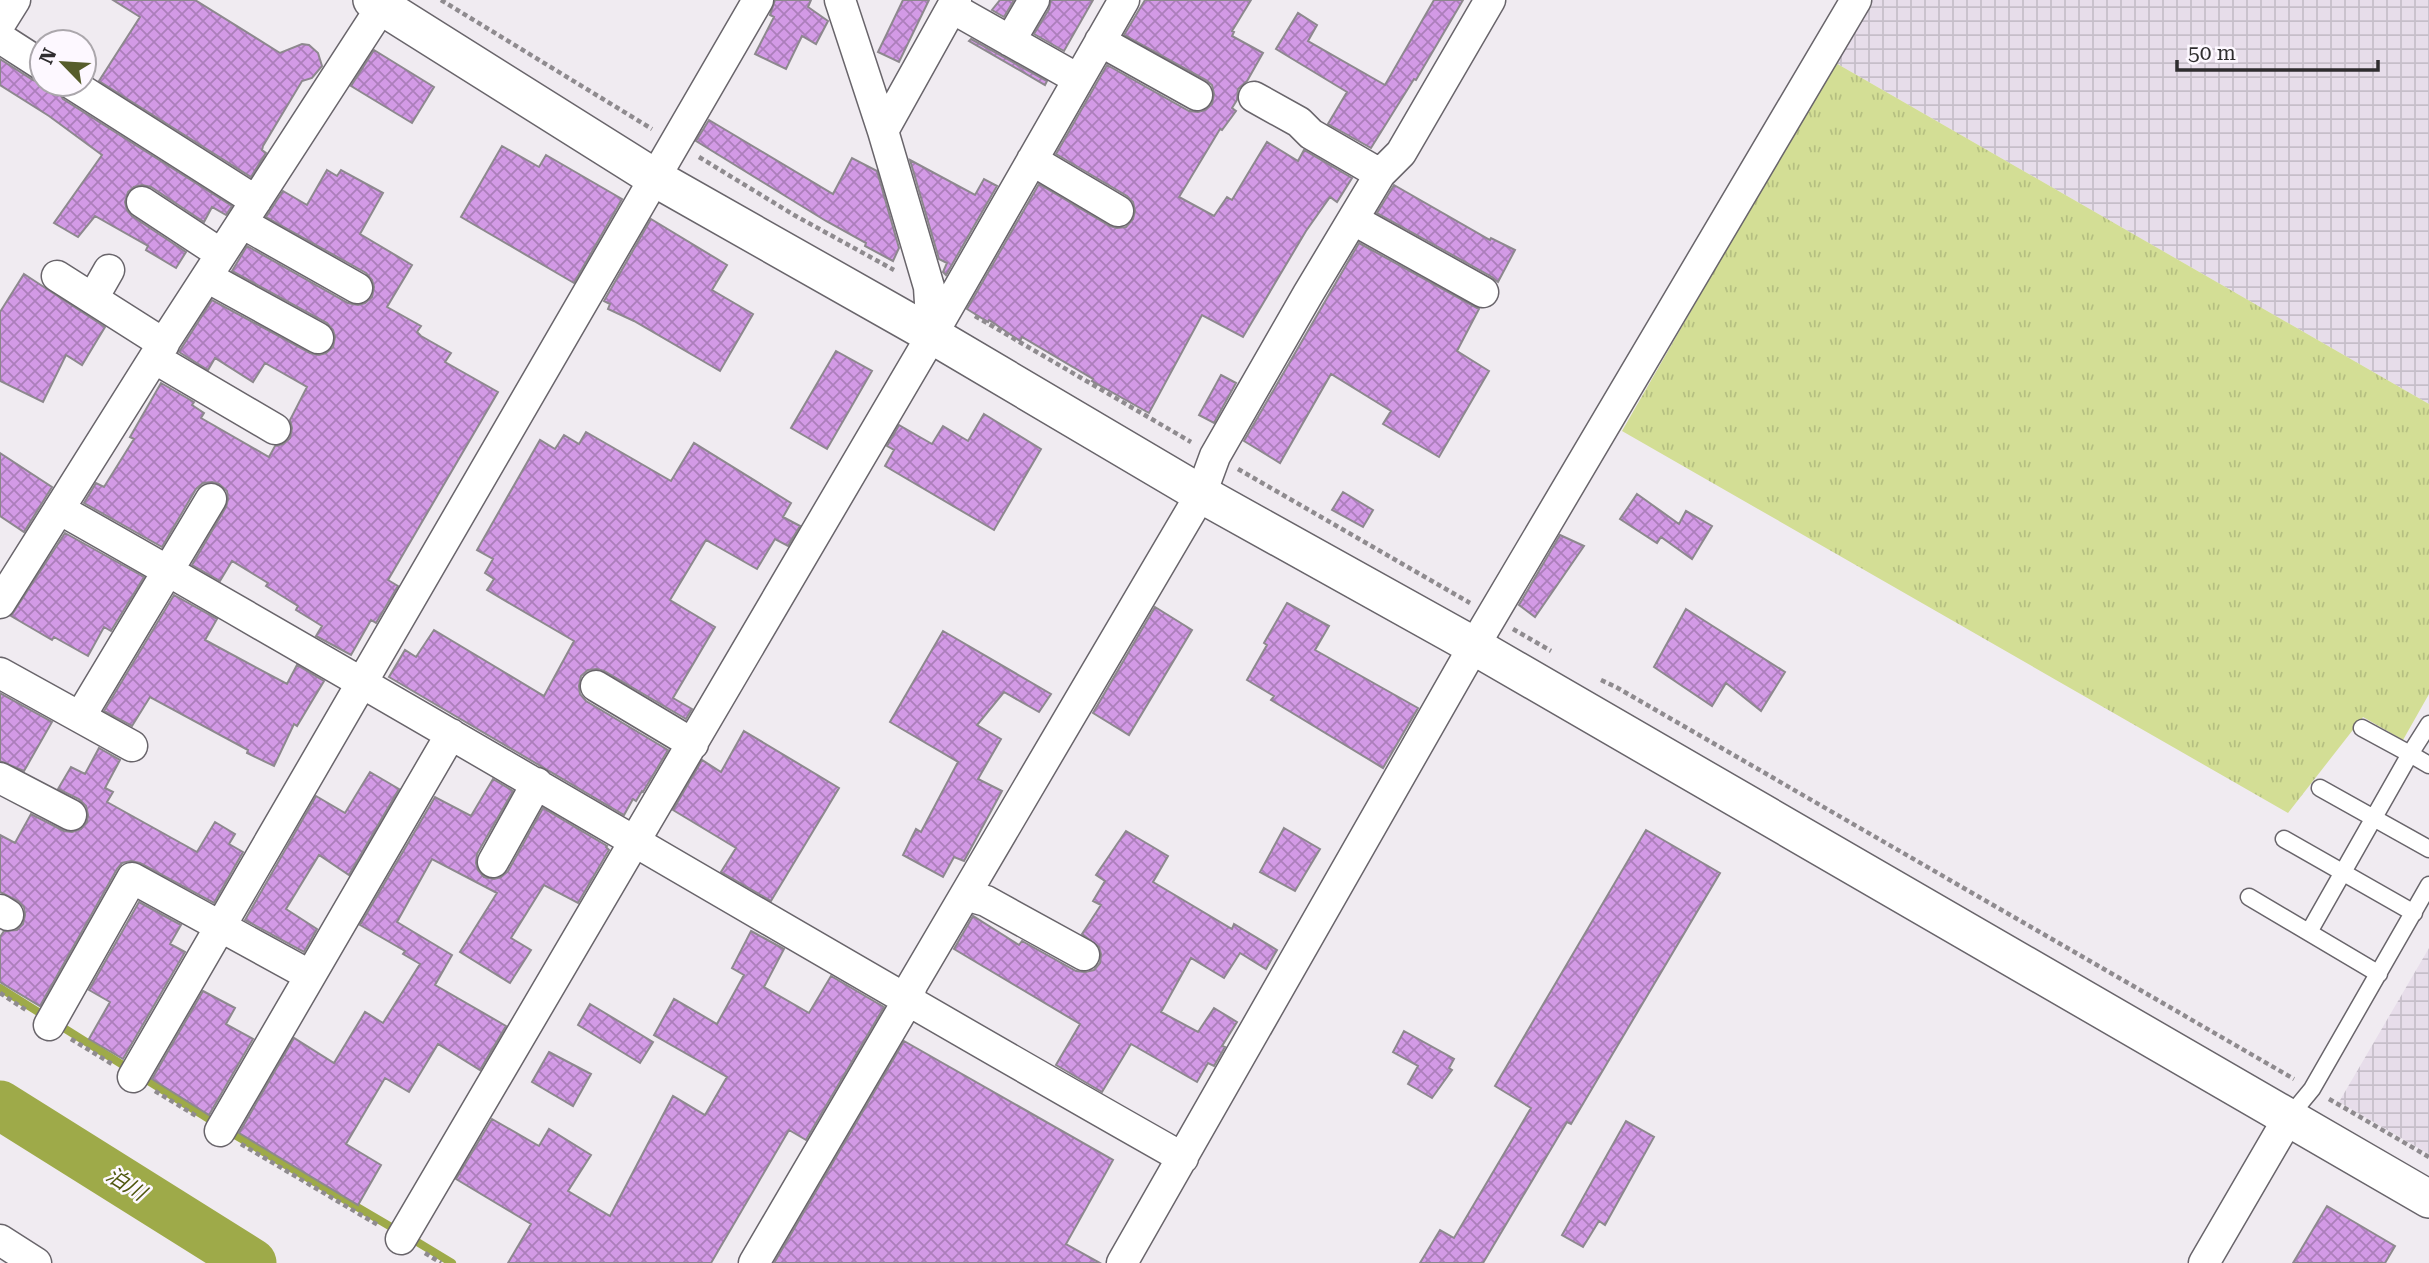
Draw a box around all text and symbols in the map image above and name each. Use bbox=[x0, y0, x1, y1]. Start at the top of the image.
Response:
north arrow bbox=[28, 28, 98, 98]
scale bar bbox=[2177, 28, 2378, 72]
text: 50 m bbox=[2188, 41, 2236, 65]
text: N bbox=[35, 44, 62, 68]
water label: 泊川 bbox=[102, 1163, 152, 1206]

